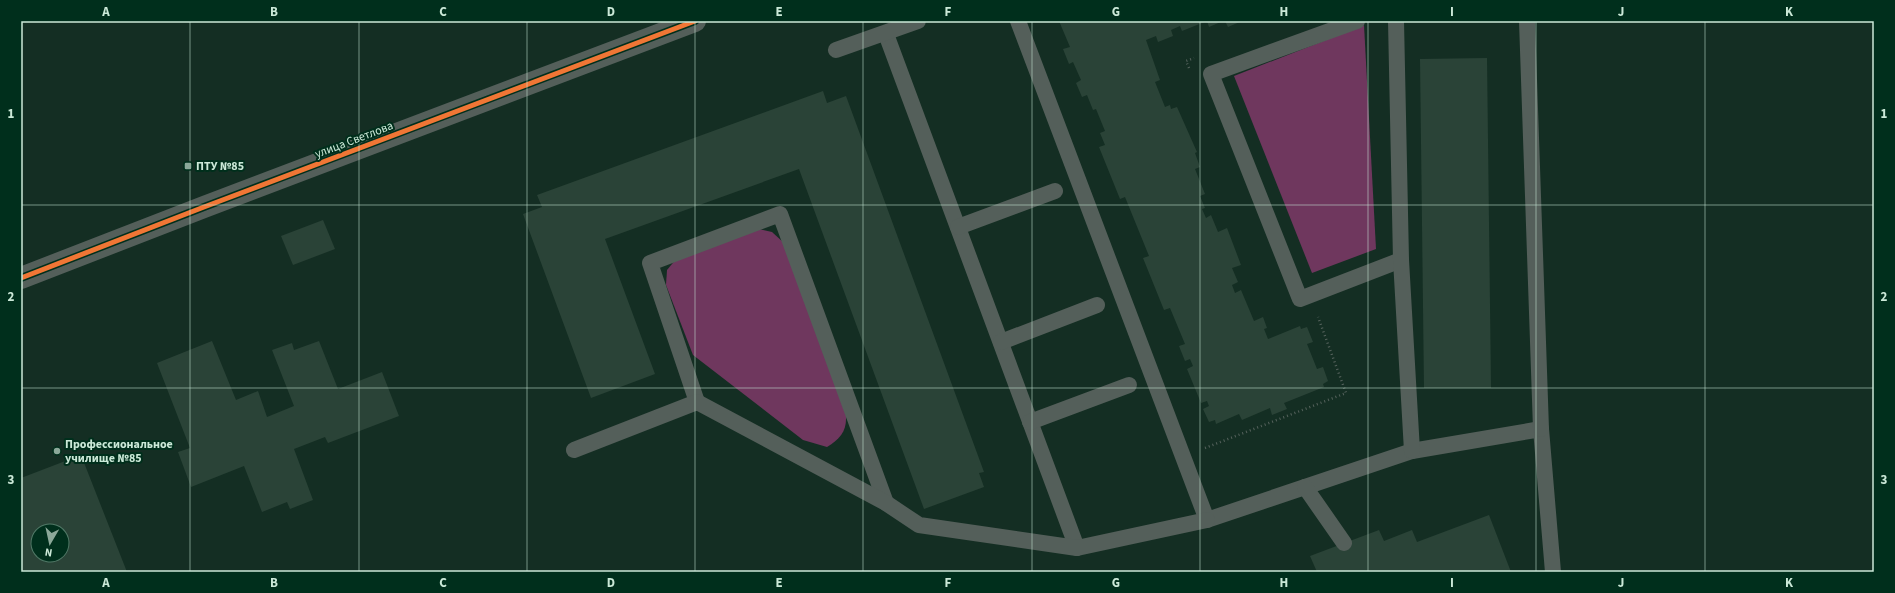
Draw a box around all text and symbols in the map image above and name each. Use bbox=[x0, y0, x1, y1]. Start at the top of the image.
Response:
text: A bbox=[101, 3, 110, 21]
text: B bbox=[270, 3, 278, 21]
text: C bbox=[439, 3, 447, 21]
text: D bbox=[607, 3, 615, 21]
text: E bbox=[775, 3, 783, 21]
text: F bbox=[945, 3, 952, 21]
text: G bbox=[1112, 3, 1120, 21]
text: H bbox=[1280, 3, 1288, 21]
text: I bbox=[1450, 3, 1454, 21]
text: J bbox=[1618, 3, 1624, 21]
text: K bbox=[1785, 3, 1794, 21]
text: 1 bbox=[8, 105, 15, 123]
text: 1 bbox=[1881, 105, 1888, 123]
street label: улица Светлова bbox=[312, 117, 396, 163]
place label: ПТУ №85 bbox=[196, 158, 244, 175]
marker: ПТУ №85 bbox=[183, 161, 193, 171]
text: 2 bbox=[8, 288, 15, 306]
text: 2 bbox=[1881, 288, 1888, 306]
place label: Профессиональное училище №85 bbox=[65, 436, 173, 467]
marker: Профессиональное училище №85 bbox=[52, 446, 62, 456]
text: 3 bbox=[8, 471, 15, 489]
text: 3 bbox=[1881, 471, 1888, 489]
north arrow bbox=[30, 523, 70, 563]
text: N bbox=[44, 544, 53, 560]
text: A bbox=[101, 574, 110, 592]
text: B bbox=[270, 574, 278, 592]
text: C bbox=[439, 574, 447, 592]
text: D bbox=[607, 574, 615, 592]
text: E bbox=[775, 574, 783, 592]
text: F bbox=[945, 574, 952, 592]
text: G bbox=[1112, 574, 1120, 592]
text: H bbox=[1280, 574, 1288, 592]
text: I bbox=[1450, 574, 1454, 592]
text: J bbox=[1618, 574, 1624, 592]
text: K bbox=[1785, 574, 1794, 592]

